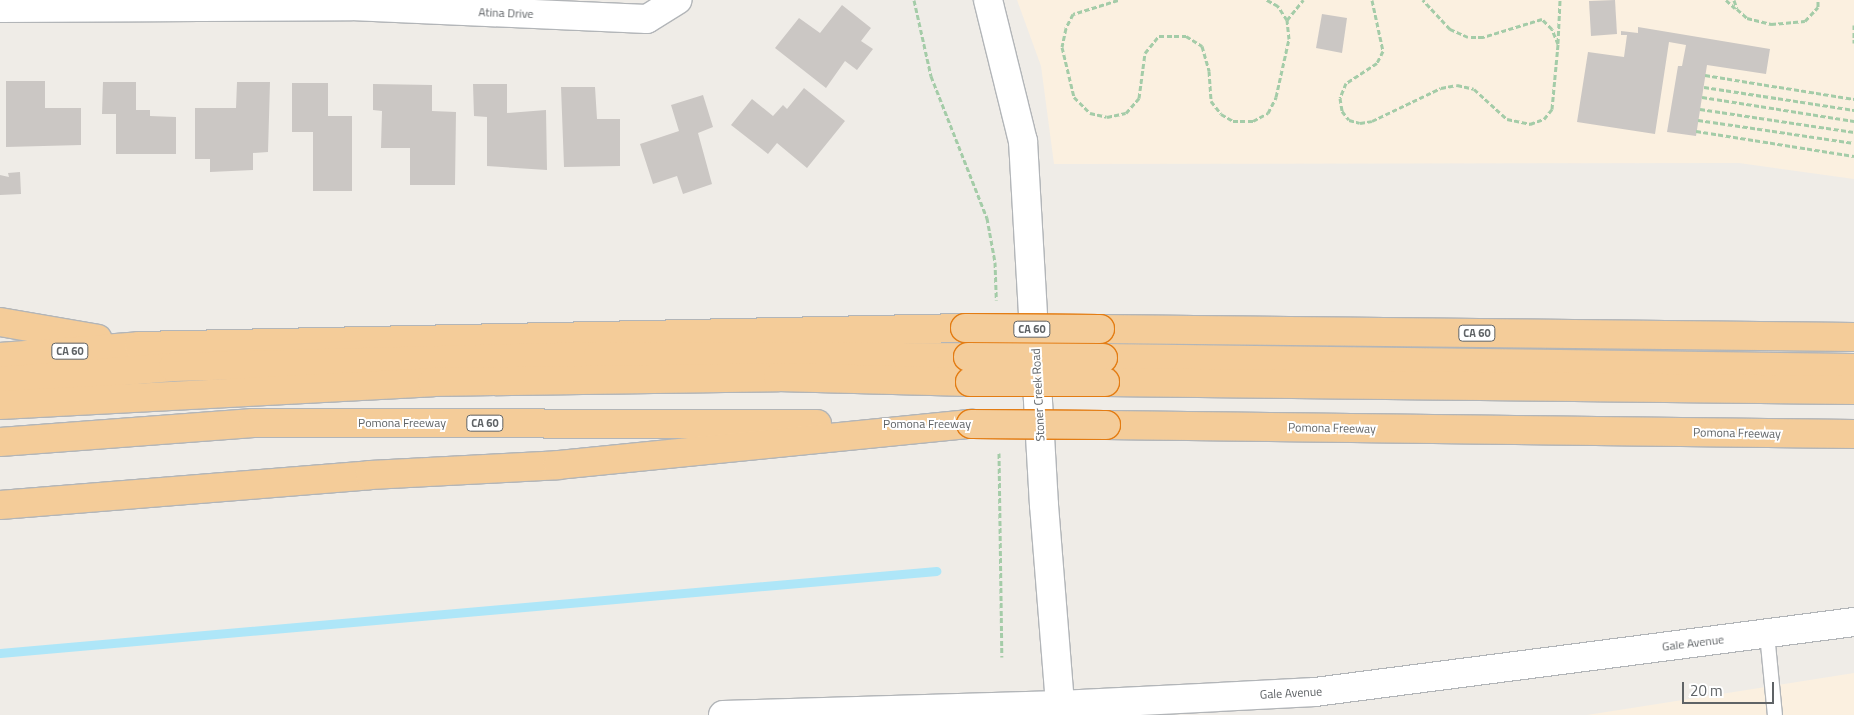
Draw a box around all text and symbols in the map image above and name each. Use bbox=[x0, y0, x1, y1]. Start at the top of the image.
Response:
street label: Atina Drive bbox=[478, 5, 534, 21]
road number: CA 60 bbox=[1013, 320, 1051, 338]
road number: CA 60 bbox=[1458, 324, 1496, 342]
road number: CA 60 bbox=[51, 342, 89, 360]
street label: Stoner Creek Road bbox=[1028, 348, 1048, 442]
road number: CA 60 bbox=[466, 414, 504, 432]
street label: Pomona Freeway bbox=[358, 416, 446, 430]
street label: Pomona Freeway bbox=[883, 417, 971, 431]
street label: Pomona Freeway bbox=[1288, 420, 1376, 436]
street label: Pomona Freeway bbox=[1693, 425, 1781, 441]
street label: Gale Avenue bbox=[1661, 632, 1725, 654]
scale bar bbox=[1684, 672, 1776, 704]
text: 20 m bbox=[1690, 679, 1723, 702]
street label: Gale Avenue bbox=[1259, 684, 1323, 702]

